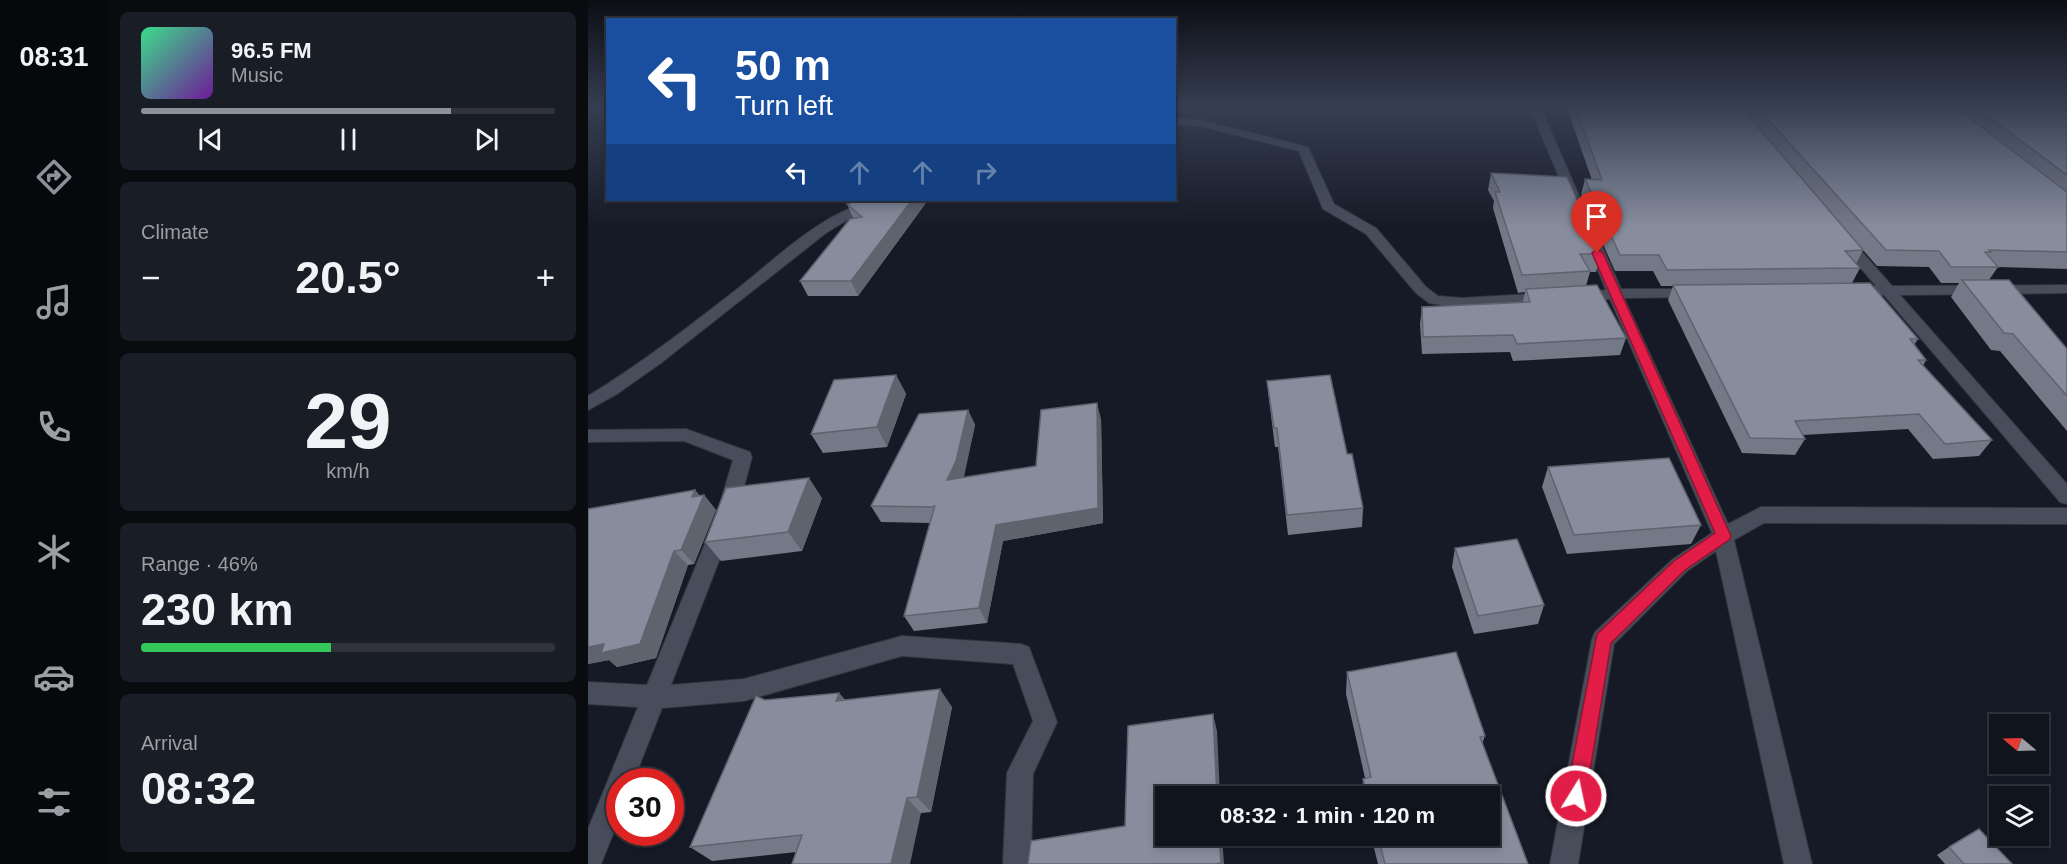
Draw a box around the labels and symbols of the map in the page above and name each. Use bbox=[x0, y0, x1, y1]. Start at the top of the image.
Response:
pin bbox=[1571, 191, 1622, 253]
north arrow bbox=[1989, 714, 2049, 774]
position arrow bbox=[1544, 764, 1608, 828]
speed limit sign: 30 bbox=[606, 768, 684, 846]

